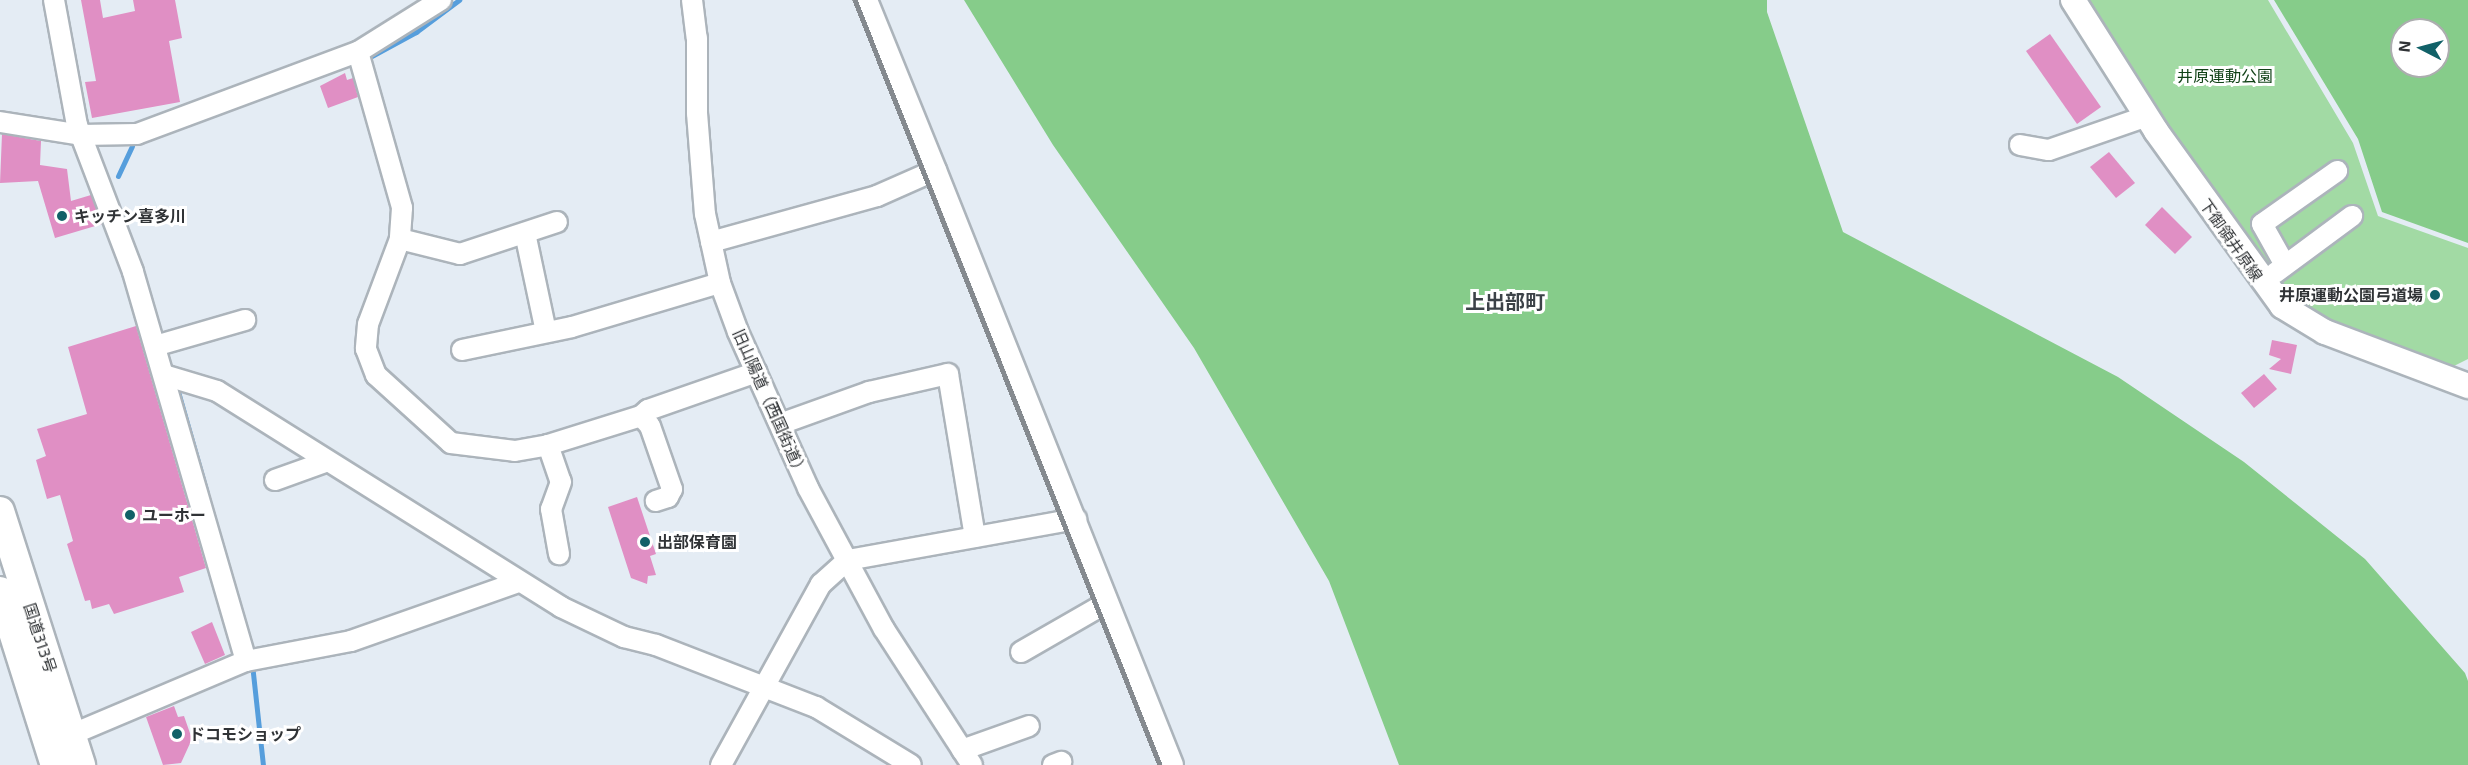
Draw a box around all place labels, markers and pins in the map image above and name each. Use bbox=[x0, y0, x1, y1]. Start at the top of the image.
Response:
place label: キッチン喜多川 bbox=[74, 206, 186, 226]
marker: キッチン喜多川 bbox=[55, 209, 69, 223]
place label: 井原運動公園弓道場 bbox=[2279, 285, 2423, 305]
marker: 井原運動公園弓道場 bbox=[2428, 288, 2442, 302]
place label: ユーホー bbox=[142, 505, 206, 525]
marker: ユーホー bbox=[123, 508, 137, 522]
place label: 出部保育園 bbox=[657, 532, 737, 552]
marker: 出部保育園 bbox=[638, 535, 652, 549]
place label: ドコモショップ bbox=[189, 724, 301, 744]
marker: ドコモショップ bbox=[170, 727, 184, 741]

